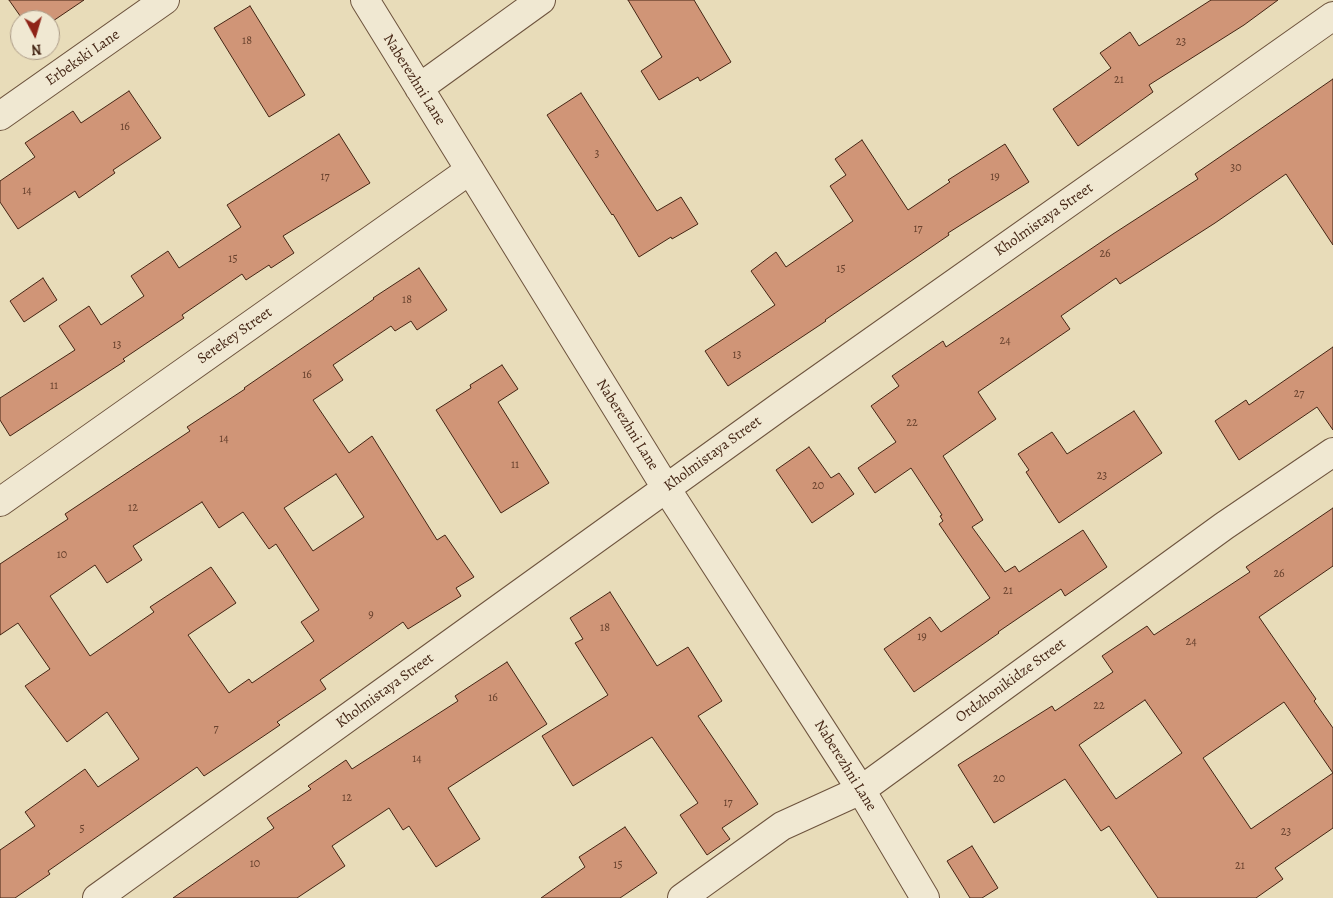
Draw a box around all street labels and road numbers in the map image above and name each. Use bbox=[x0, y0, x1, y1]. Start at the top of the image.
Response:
street label: Erbekski Lane bbox=[43, 26, 123, 90]
street label: Naberezhni Lane bbox=[379, 31, 449, 129]
street label: Kholmistaya Street bbox=[991, 179, 1097, 261]
street label: Serekey Street bbox=[194, 304, 276, 368]
street label: Naberezhni Lane bbox=[592, 376, 662, 474]
street label: Kholmistaya Street bbox=[661, 413, 765, 495]
street label: Ordzhonikidze Street bbox=[952, 635, 1070, 727]
street label: Kholmistaya Street bbox=[333, 650, 437, 732]
street label: Naberezhni Lane bbox=[810, 717, 880, 815]

